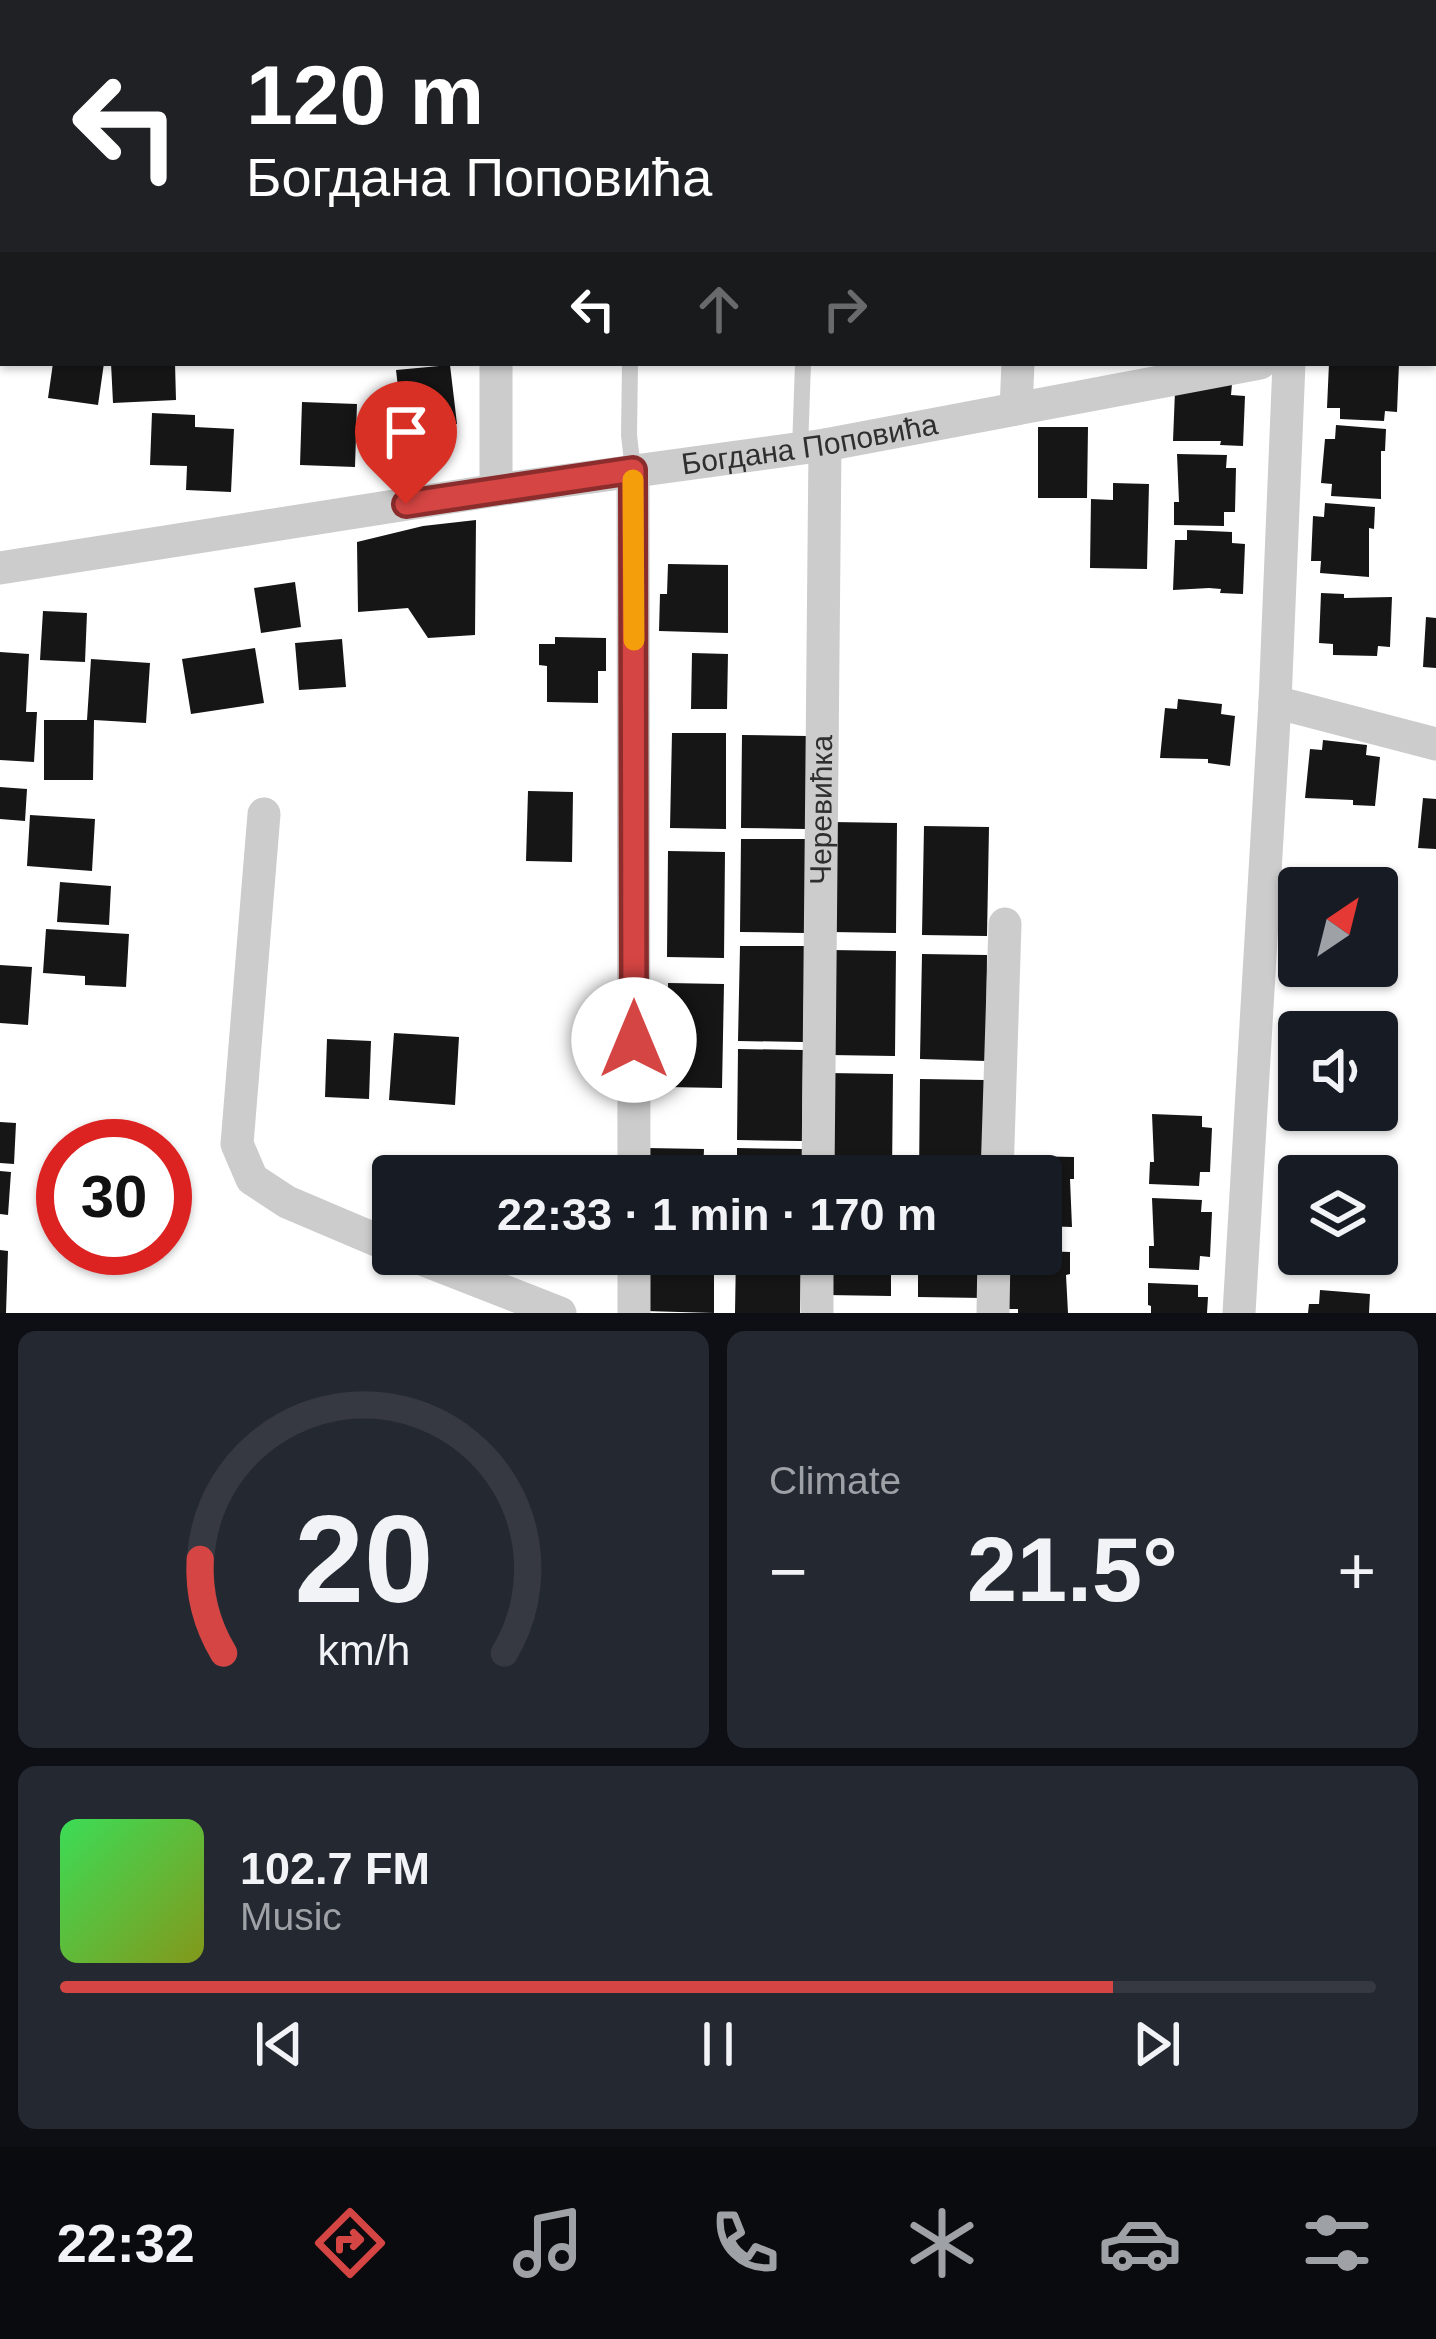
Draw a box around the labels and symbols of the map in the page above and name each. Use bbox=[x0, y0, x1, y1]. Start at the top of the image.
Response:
pin bbox=[355, 381, 457, 504]
street label: Богдана Поповића bbox=[679, 407, 941, 480]
street label: Черевићка bbox=[804, 735, 838, 885]
north arrow bbox=[1278, 867, 1398, 987]
position arrow bbox=[571, 977, 697, 1103]
speed limit sign: 30 bbox=[36, 1119, 192, 1275]

